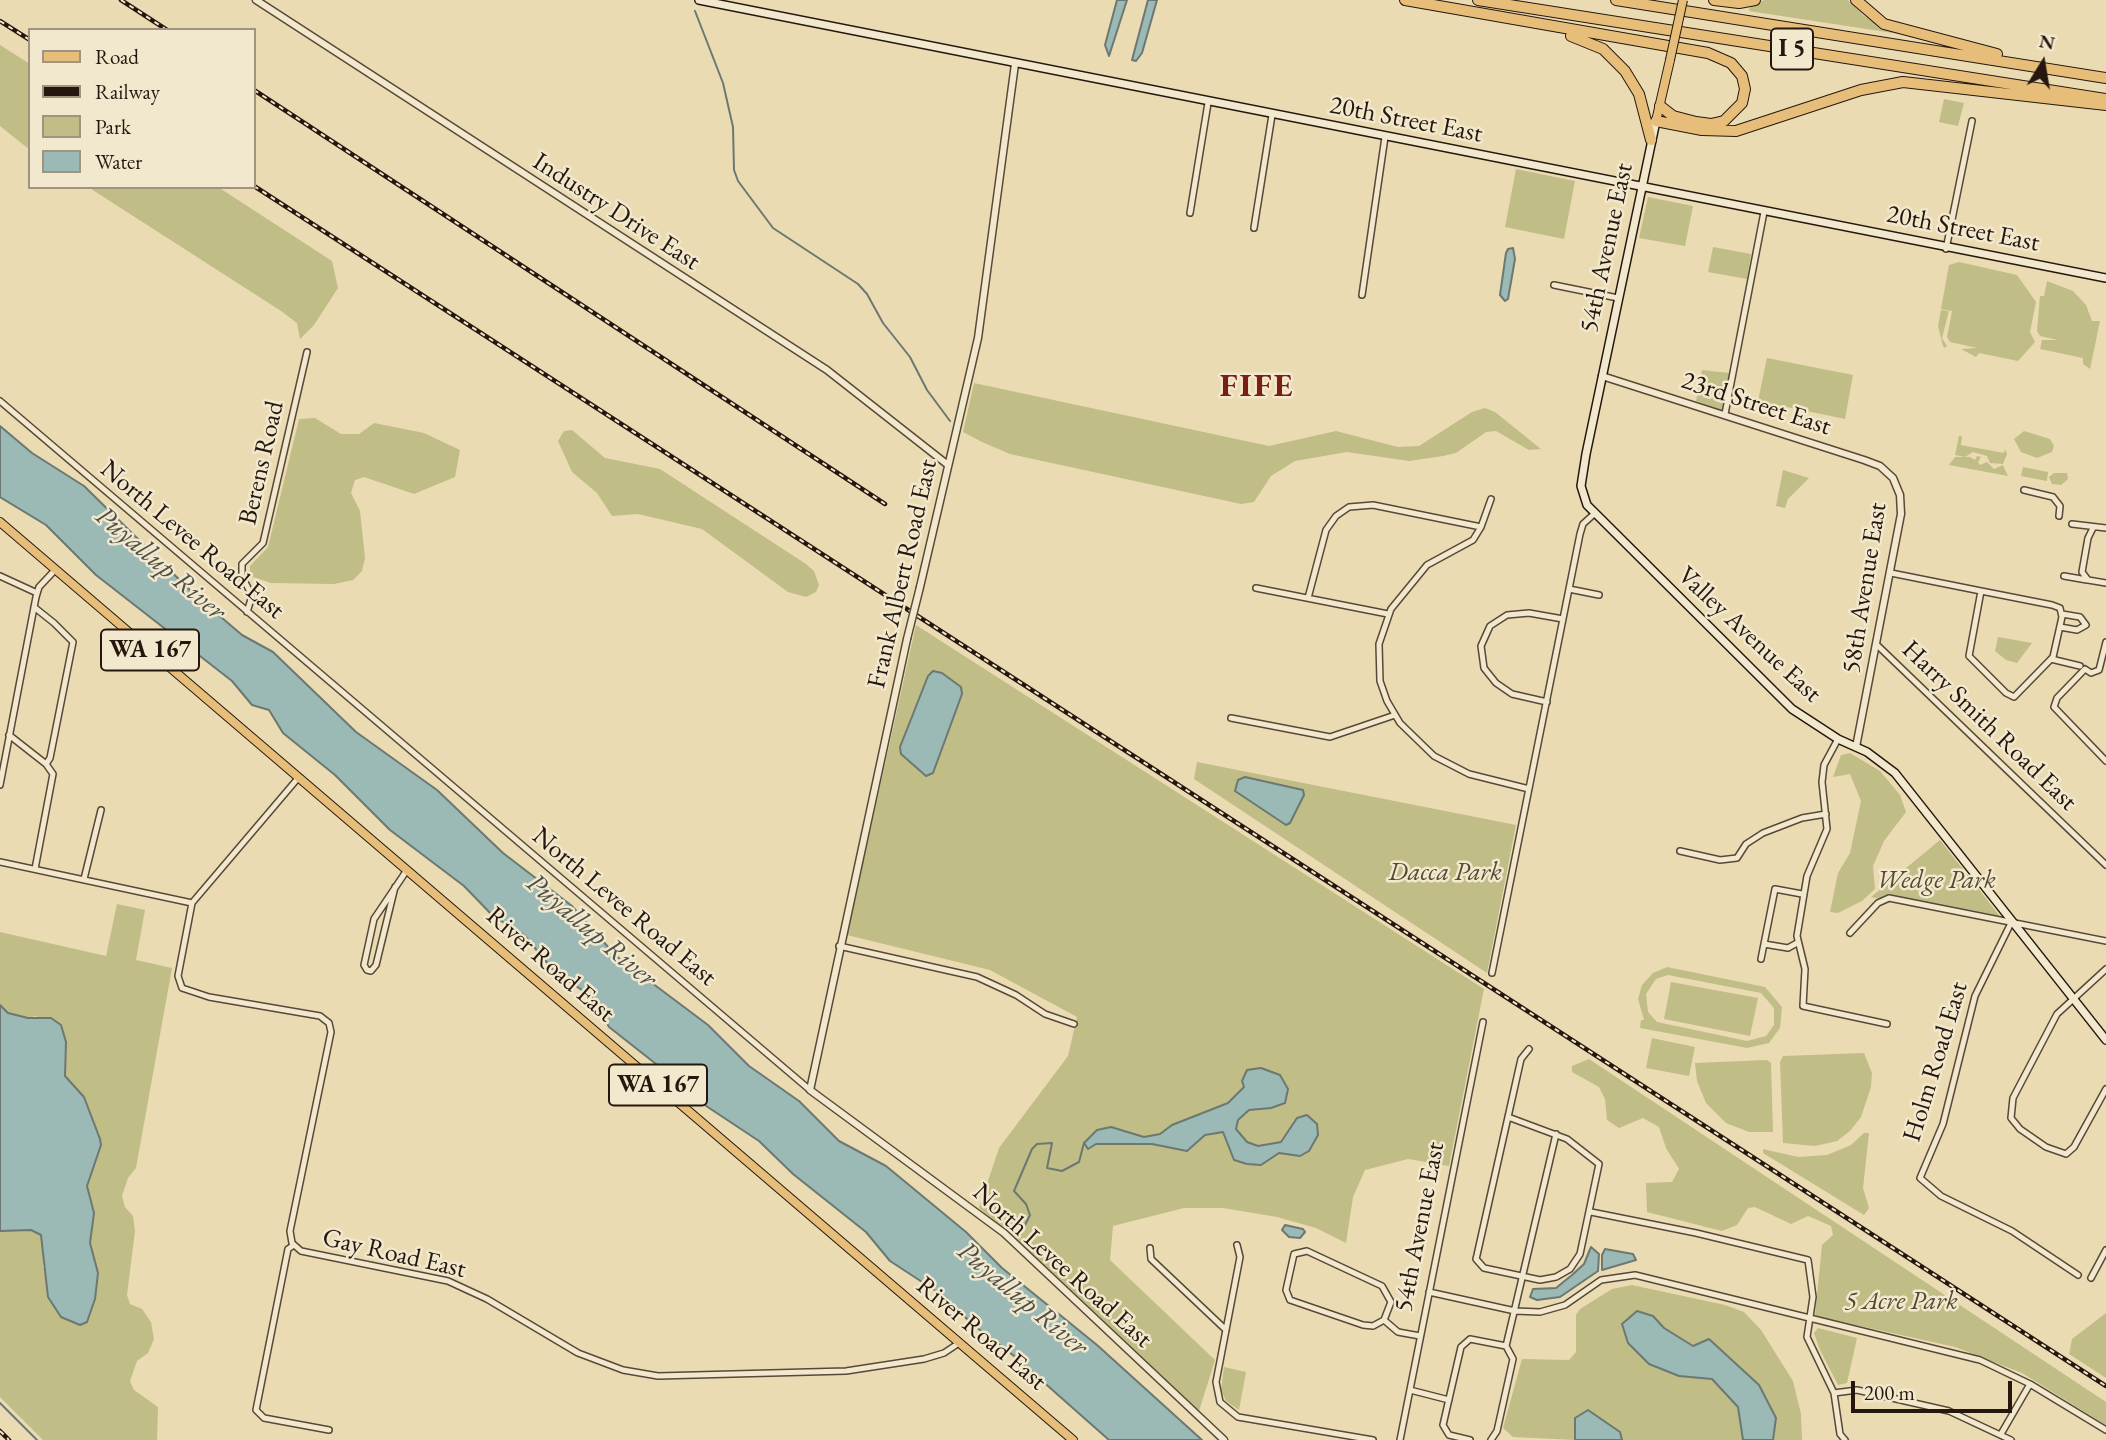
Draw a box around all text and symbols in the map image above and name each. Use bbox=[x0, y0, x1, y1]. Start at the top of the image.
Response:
legend bbox=[28, 28, 256, 189]
road number: I 5 bbox=[1771, 28, 1813, 70]
north arrow bbox=[2008, 28, 2078, 98]
text: N bbox=[2037, 28, 2057, 56]
text: Road bbox=[95, 43, 139, 70]
text: Railway bbox=[95, 78, 160, 105]
street label: 20th Street East bbox=[1327, 90, 1485, 150]
text: Park bbox=[95, 113, 131, 140]
street label: Industry Drive East bbox=[527, 146, 705, 278]
text: Water bbox=[95, 148, 142, 175]
street label: 54th Avenue East bbox=[1574, 160, 1640, 336]
street label: 20th Street East bbox=[1884, 199, 2042, 259]
street label: 23rd Street East bbox=[1677, 365, 1835, 443]
district label: FIFE bbox=[1220, 367, 1294, 407]
street label: Berens Road bbox=[233, 398, 291, 528]
street label: North Levee Road East bbox=[94, 454, 290, 626]
street label: Frank Albert Road East bbox=[861, 457, 945, 691]
water label: Puyallup River bbox=[88, 500, 232, 628]
street label: 58th Avenue East bbox=[1836, 500, 1894, 676]
street label: Valley Avenue East bbox=[1671, 560, 1827, 710]
road number: WA 167 bbox=[101, 630, 199, 670]
street label: Harry Smith Road East bbox=[1895, 634, 2083, 818]
street label: North Levee Road East bbox=[526, 821, 722, 993]
park label: Dacca Park bbox=[1388, 857, 1502, 889]
park label: Wedge Park bbox=[1876, 865, 1996, 897]
water label: Puyallup River bbox=[519, 867, 663, 995]
street label: River Road East bbox=[479, 901, 621, 1029]
street label: Holm Road East bbox=[1897, 978, 1975, 1146]
road number: WA 167 bbox=[609, 1064, 707, 1106]
street label: 54th Avenue East bbox=[1388, 1139, 1452, 1315]
street label: North Levee Road East bbox=[966, 1177, 1158, 1355]
street label: Gay Road East bbox=[319, 1222, 469, 1286]
water label: Puyallup River bbox=[950, 1235, 1094, 1363]
street label: River Road East bbox=[910, 1271, 1052, 1397]
park label: 5 Acre Park bbox=[1844, 1286, 1958, 1318]
scale bar bbox=[1854, 1366, 2015, 1410]
text: 200 m bbox=[1864, 1379, 1915, 1406]

